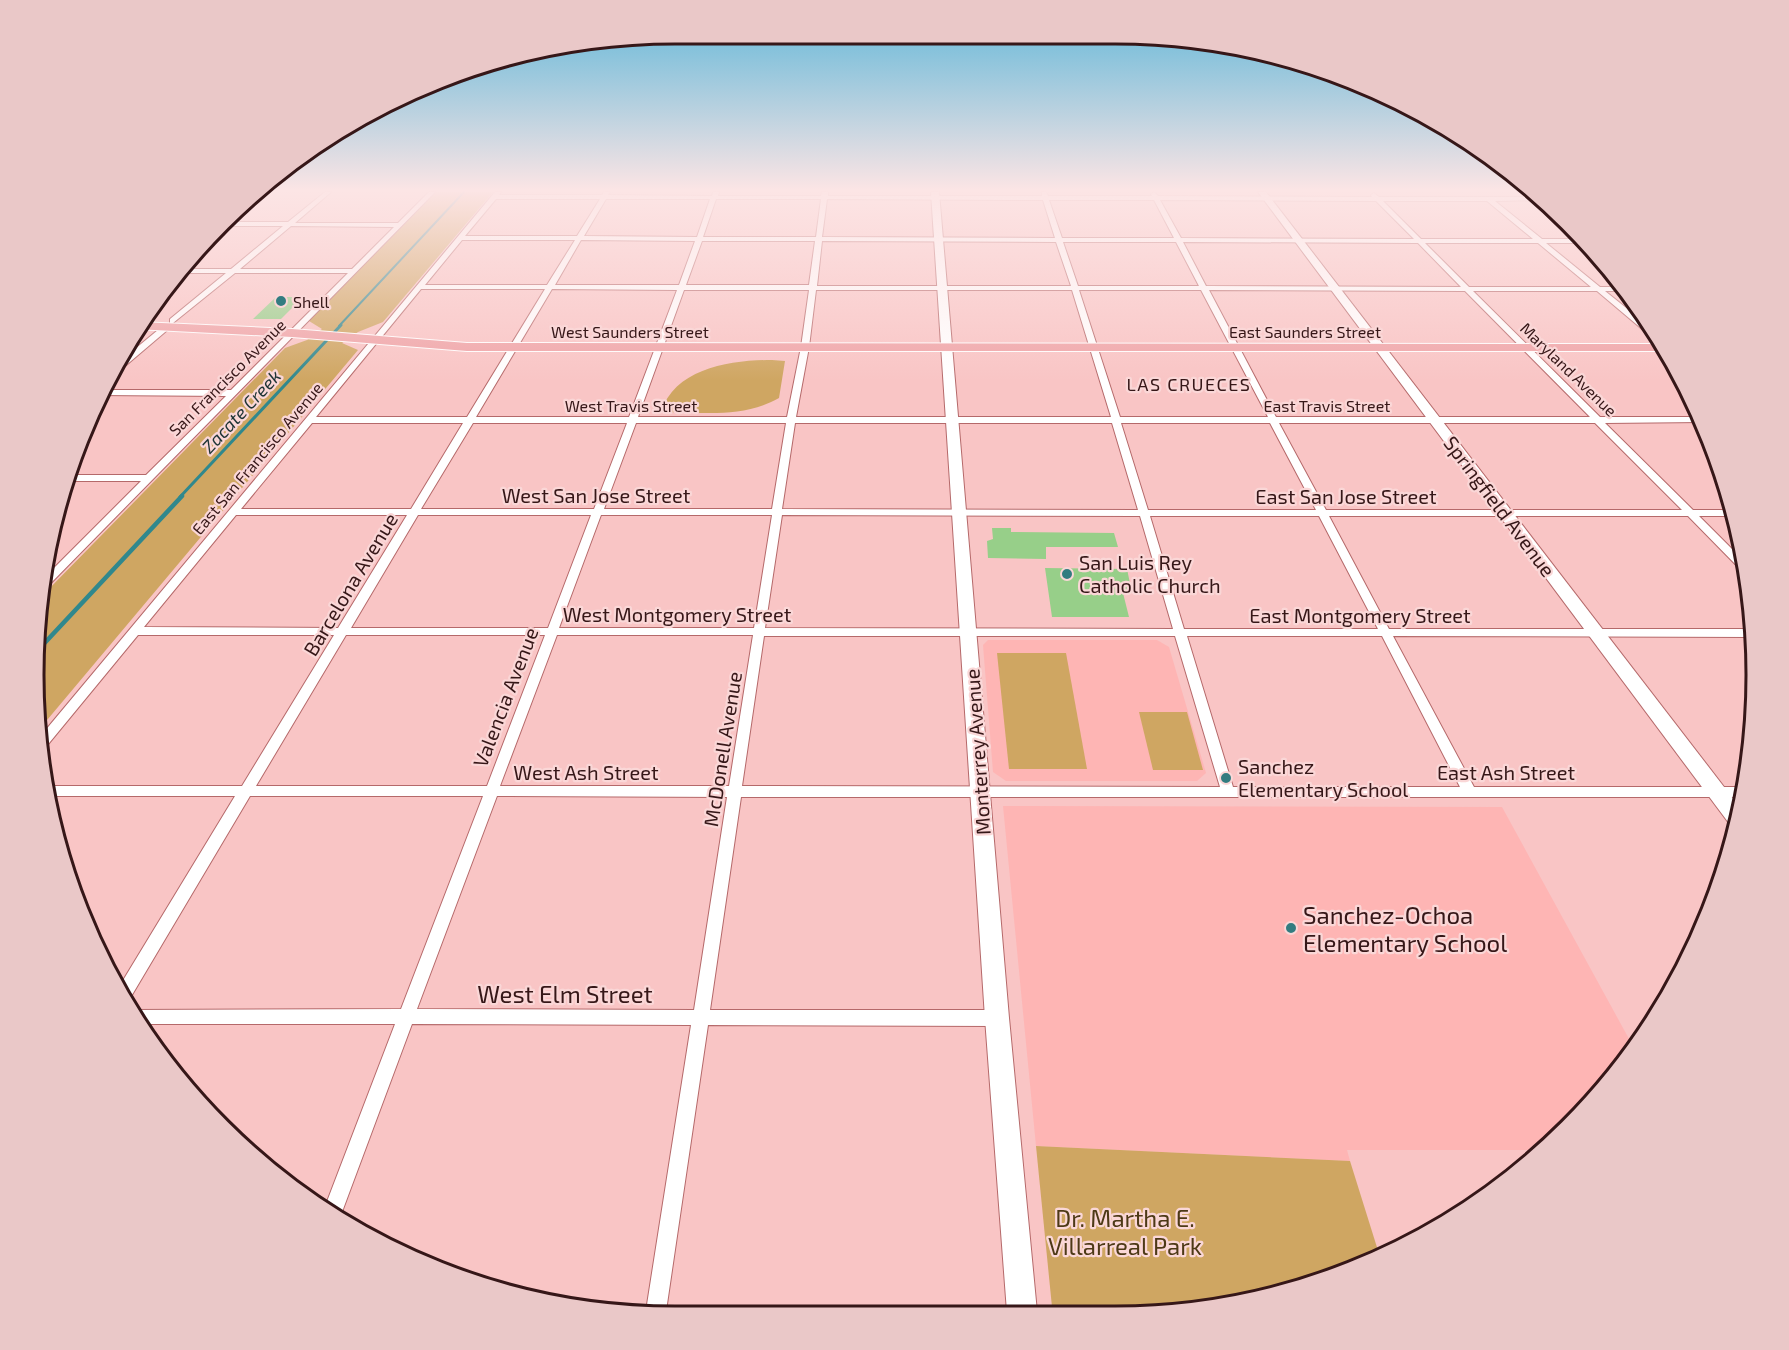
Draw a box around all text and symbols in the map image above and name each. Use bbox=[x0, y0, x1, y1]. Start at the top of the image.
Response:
place label: Shell bbox=[293, 292, 330, 311]
marker: Shell bbox=[274, 294, 288, 308]
street label: San Francisco Avenue bbox=[165, 315, 289, 439]
street label: Maryland Avenue bbox=[1517, 318, 1621, 420]
street label: West Saunders Street bbox=[551, 322, 709, 341]
street label: East Saunders Street bbox=[1229, 322, 1381, 341]
water label: Zacate Creek bbox=[197, 365, 285, 457]
district label: LAS CRUECES bbox=[1127, 373, 1251, 395]
street label: East San Francisco Avenue bbox=[188, 378, 326, 538]
street label: West Travis Street bbox=[565, 396, 697, 415]
street label: East Travis Street bbox=[1264, 396, 1390, 415]
street label: Springfield Avenue bbox=[1439, 431, 1561, 581]
street label: West San Jose Street bbox=[502, 483, 691, 507]
street label: East San Jose Street bbox=[1255, 484, 1437, 508]
street label: Barcelona Avenue bbox=[298, 508, 402, 660]
place label: San Luis Rey Catholic Church bbox=[1079, 550, 1221, 597]
marker: San Luis Rey Catholic Church bbox=[1060, 567, 1074, 581]
street label: West Montgomery Street bbox=[563, 602, 792, 626]
street label: East Montgomery Street bbox=[1249, 603, 1471, 627]
street label: Valencia Avenue bbox=[467, 624, 543, 770]
street label: Monterrey Avenue bbox=[959, 668, 995, 836]
street label: McDonell Avenue bbox=[698, 670, 746, 828]
place label: Sanchez Elementary School bbox=[1238, 754, 1408, 801]
street label: West Ash Street bbox=[513, 760, 659, 784]
street label: East Ash Street bbox=[1437, 760, 1575, 784]
marker: Sanchez Elementary School bbox=[1219, 771, 1233, 785]
place label: Sanchez-Ochoa Elementary School bbox=[1303, 900, 1507, 957]
marker: Sanchez-Ochoa Elementary School bbox=[1284, 921, 1298, 935]
street label: West Elm Street bbox=[477, 979, 653, 1008]
park label: Dr. Martha E. Villarreal Park bbox=[1048, 1203, 1202, 1260]

